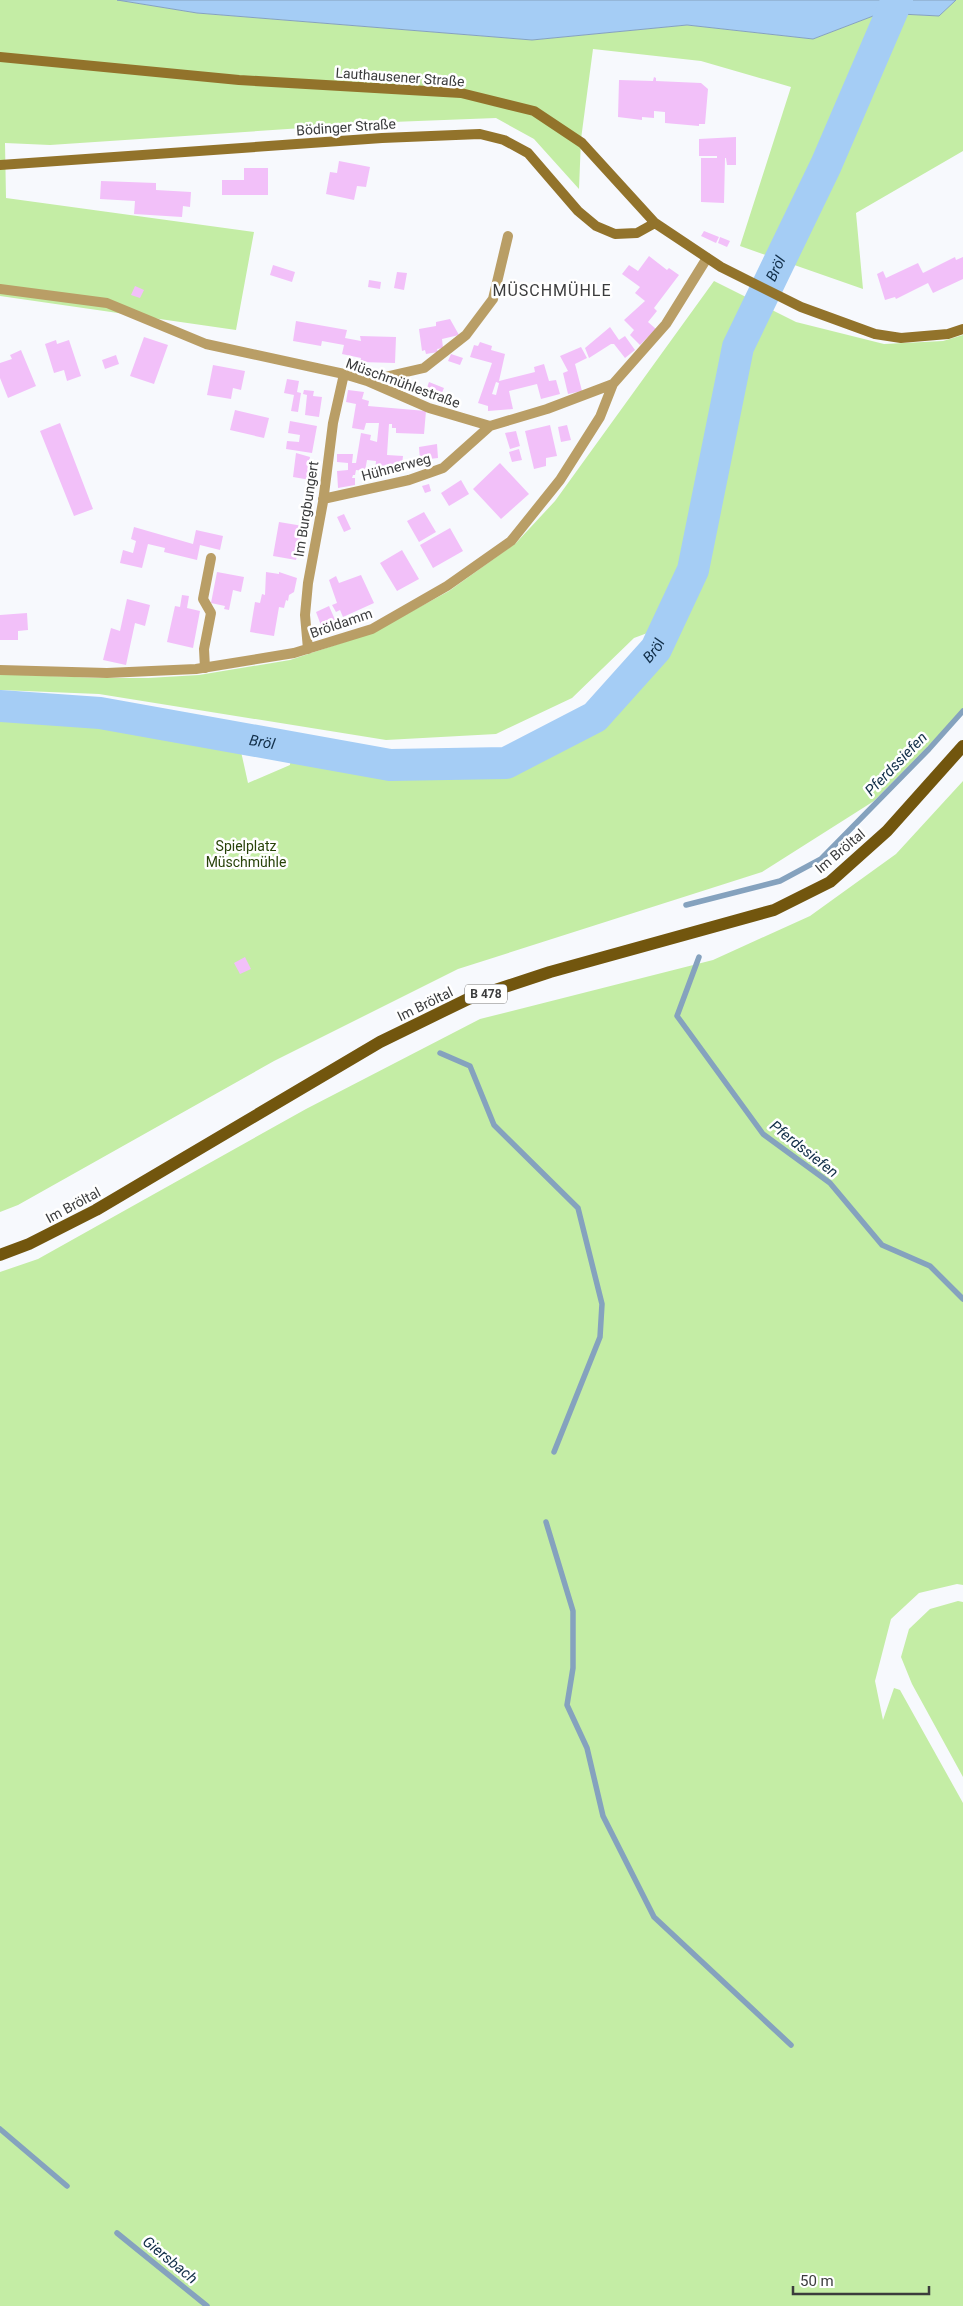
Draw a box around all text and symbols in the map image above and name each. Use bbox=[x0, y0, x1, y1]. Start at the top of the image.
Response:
street label: Lauthausener Straße bbox=[335, 65, 465, 89]
street label: Bödinger Straße bbox=[296, 116, 396, 138]
water label: Bröl bbox=[762, 253, 790, 284]
district label: MÜSCHMÜHLE bbox=[492, 281, 612, 300]
street label: Müschmühlestraße bbox=[344, 355, 462, 411]
street label: Hühnerweg bbox=[360, 450, 432, 484]
street label: Im Burgbungert bbox=[291, 460, 322, 558]
street label: Bröldamm bbox=[308, 605, 374, 641]
water label: Bröl bbox=[639, 635, 669, 666]
water label: Pferdssiefen bbox=[861, 728, 931, 800]
water label: Bröl bbox=[248, 731, 277, 753]
street label: Im Bröltal bbox=[812, 826, 868, 876]
park label: Spielplatz Müschmühle bbox=[206, 838, 286, 870]
street label: Im Bröltal bbox=[395, 984, 455, 1024]
road number: B 478 bbox=[465, 984, 507, 1004]
water label: Pferdssiefen bbox=[766, 1117, 842, 1181]
street label: Im Bröltal bbox=[43, 1184, 103, 1226]
water label: Giersbach bbox=[139, 2232, 201, 2288]
scale bar bbox=[793, 2264, 929, 2296]
text: 50 m bbox=[800, 2272, 834, 2290]

